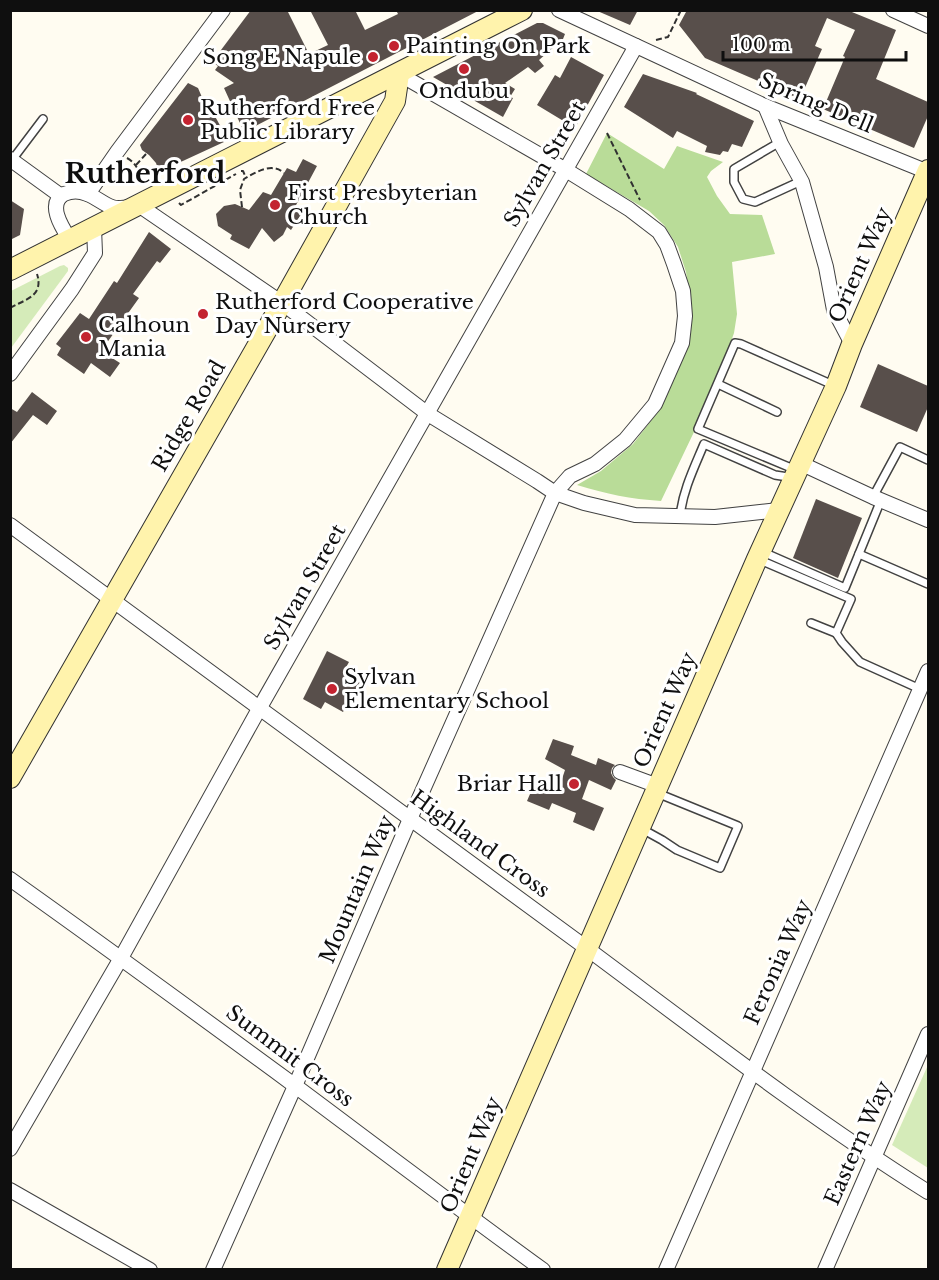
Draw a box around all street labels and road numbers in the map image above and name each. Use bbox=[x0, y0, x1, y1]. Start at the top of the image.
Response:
street label: Spring Dell bbox=[755, 67, 877, 139]
street label: Sylvan Street bbox=[498, 96, 592, 232]
street label: Orient Way bbox=[823, 202, 897, 327]
street label: Ridge Road bbox=[147, 356, 231, 476]
street label: Sylvan Street bbox=[258, 519, 352, 655]
street label: Orient Way bbox=[628, 647, 702, 772]
street label: Highland Cross bbox=[405, 785, 555, 903]
street label: Mountain Way bbox=[314, 810, 400, 967]
street label: Feronia Way bbox=[739, 895, 817, 1029]
street label: Summit Cross bbox=[221, 1000, 359, 1112]
street label: Eastern Way bbox=[819, 1076, 897, 1209]
street label: Orient Way bbox=[435, 1092, 507, 1217]

